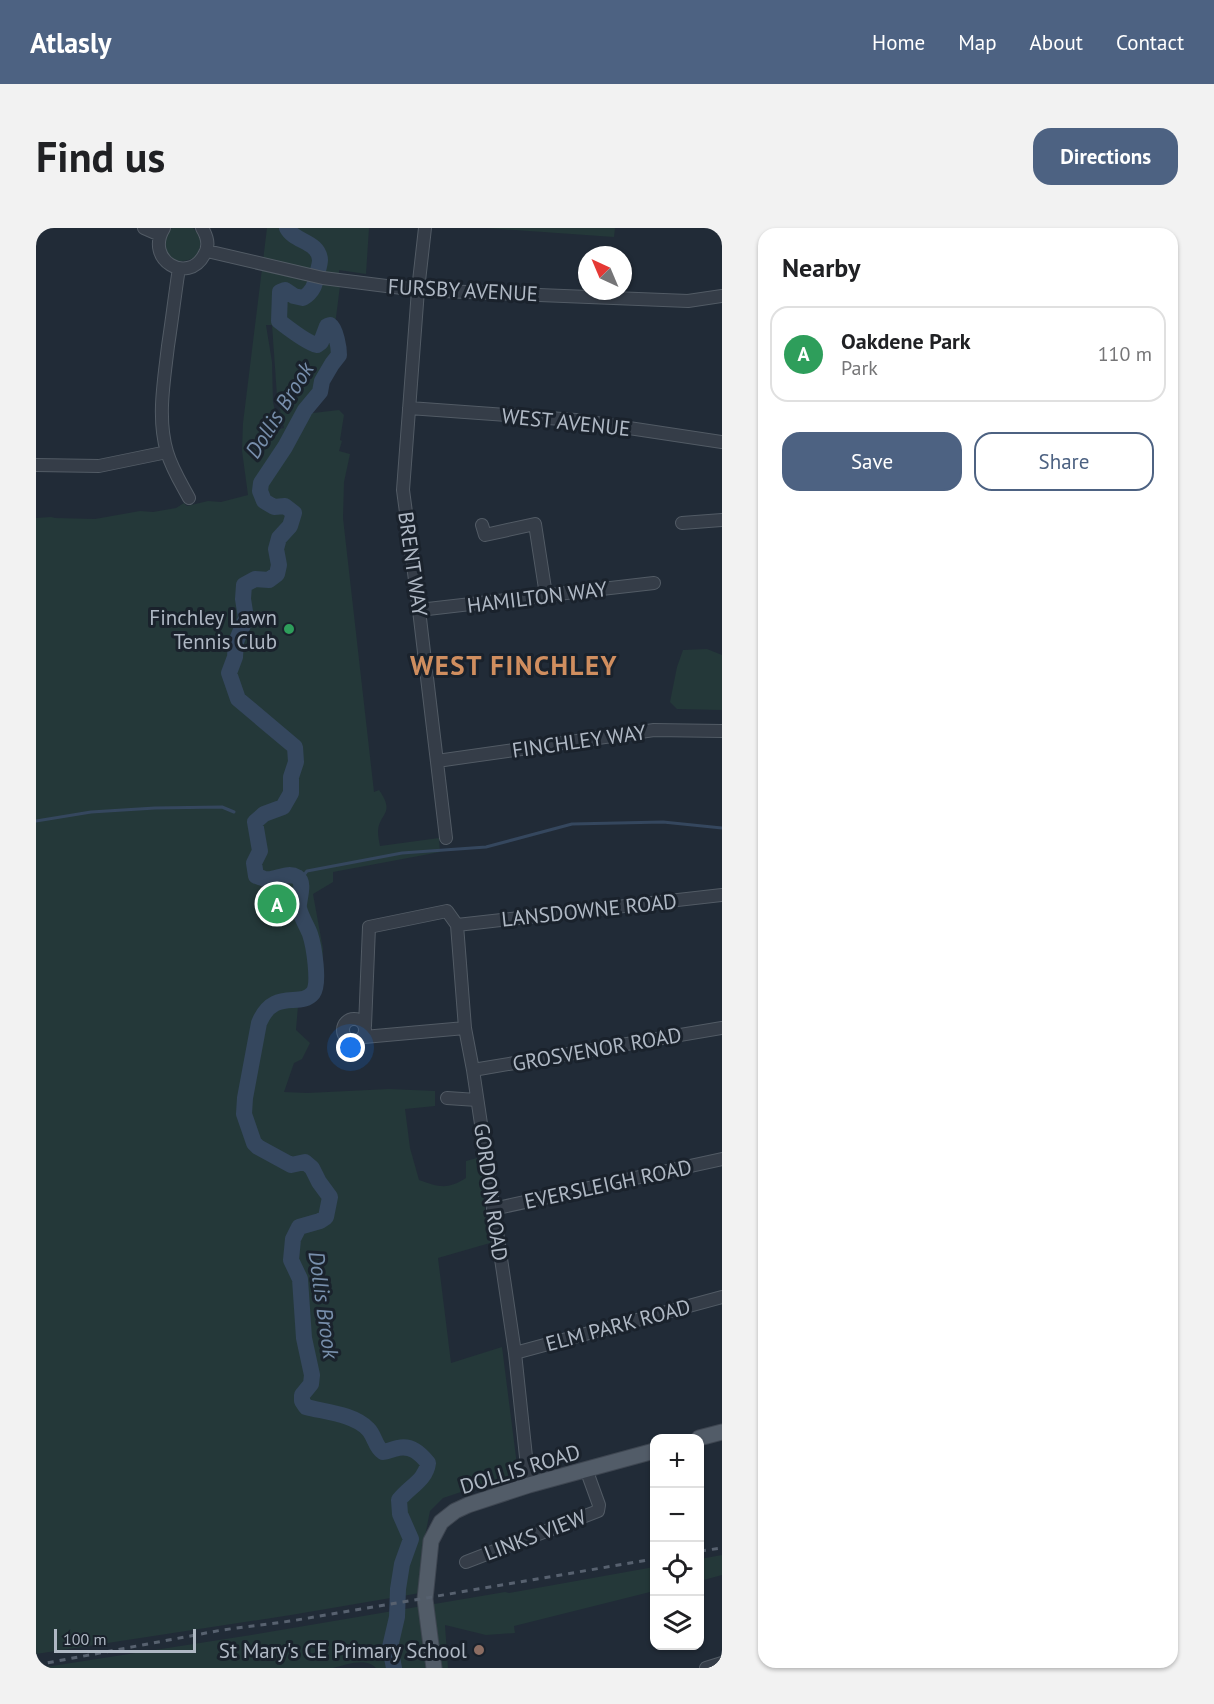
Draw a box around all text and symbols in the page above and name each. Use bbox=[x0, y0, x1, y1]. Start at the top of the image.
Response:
text: Atlasly bbox=[30, 24, 112, 61]
text: Home bbox=[872, 29, 925, 56]
text: Map bbox=[958, 29, 997, 56]
text: About bbox=[1030, 29, 1083, 56]
text: Contact bbox=[1116, 29, 1184, 56]
button: Directions bbox=[1033, 128, 1178, 185]
text: Find us bbox=[36, 129, 165, 184]
north arrow bbox=[578, 246, 632, 300]
text: Nearby bbox=[782, 251, 860, 284]
street label: FURSBY AVENUE bbox=[387, 273, 539, 307]
text: Oakdene Park bbox=[841, 327, 971, 355]
text: A bbox=[797, 341, 810, 367]
text: 110 m bbox=[1098, 341, 1152, 367]
text: Park bbox=[841, 355, 878, 381]
water label: Dollis Brook bbox=[238, 356, 320, 463]
street label: WEST AVENUE bbox=[500, 402, 632, 442]
button: Save bbox=[782, 432, 962, 491]
button: Share bbox=[974, 432, 1154, 491]
street label: BRENT WAY bbox=[392, 510, 434, 618]
street label: HAMILTON WAY bbox=[465, 575, 609, 619]
place label: Finchley Lawn Tennis Club bbox=[149, 604, 277, 655]
marker: Finchley Lawn Tennis Club bbox=[282, 622, 296, 636]
district label: WEST FINCHLEY bbox=[410, 648, 618, 682]
street label: FINCHLEY WAY bbox=[510, 718, 648, 764]
pin: A bbox=[258, 882, 296, 926]
street label: LANSDOWNE ROAD bbox=[500, 887, 678, 933]
street label: GROSVENOR ROAD bbox=[510, 1021, 684, 1077]
your location bbox=[336, 1033, 365, 1062]
street label: GORDON ROAD bbox=[468, 1121, 514, 1263]
street label: EVERSLEIGH ROAD bbox=[522, 1153, 694, 1215]
water label: Dollis Brook bbox=[303, 1250, 346, 1362]
street label: ELM PARK ROAD bbox=[543, 1293, 693, 1357]
map controls bbox=[650, 1434, 704, 1650]
button: + bbox=[650, 1434, 704, 1488]
street label: DOLLIS ROAD bbox=[457, 1438, 583, 1500]
button: − bbox=[650, 1488, 704, 1542]
street label: LINKS VIEW bbox=[480, 1503, 590, 1567]
button: locate bbox=[650, 1542, 704, 1596]
button: layers bbox=[650, 1596, 704, 1650]
scale bar bbox=[54, 1626, 196, 1654]
text: 100 m bbox=[63, 1629, 106, 1649]
place label: St Mary's CE Primary School bbox=[219, 1637, 467, 1664]
marker: St Mary's CE Primary School bbox=[472, 1643, 486, 1657]

